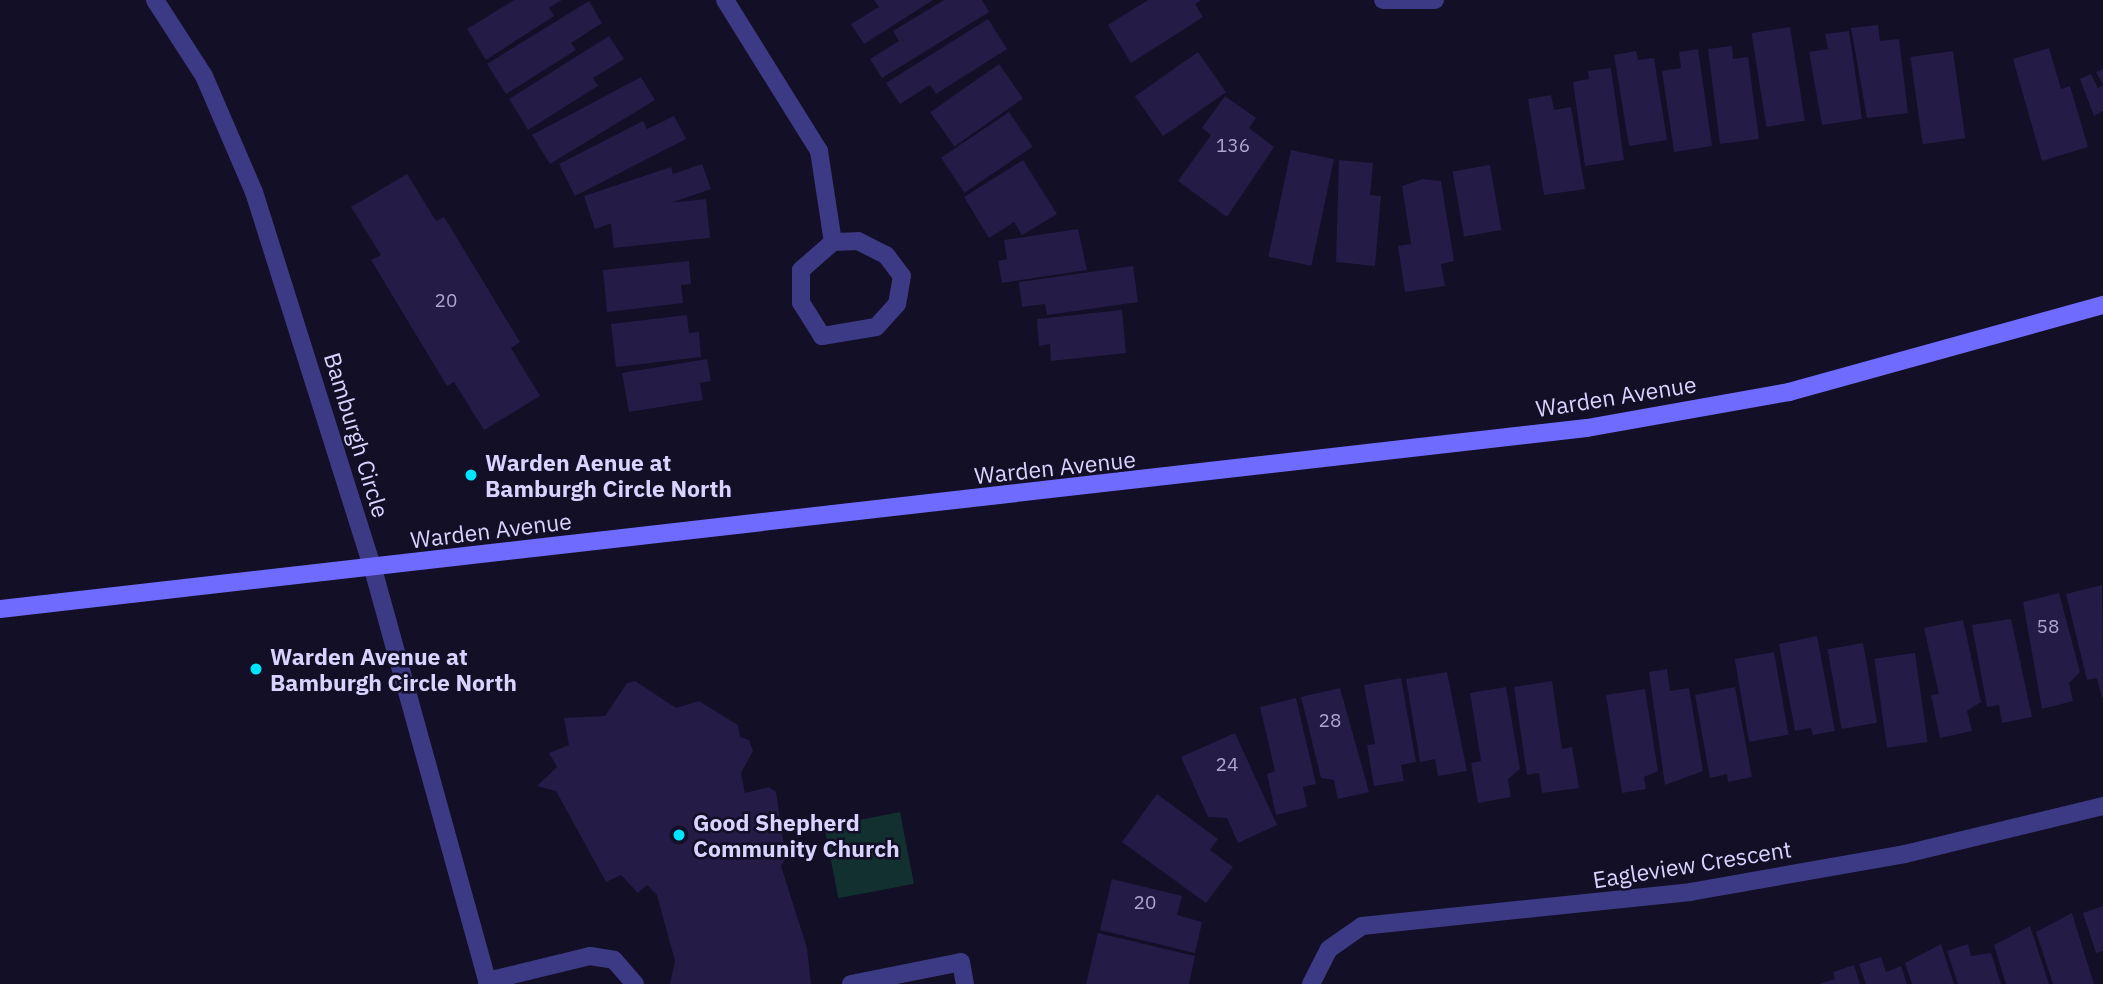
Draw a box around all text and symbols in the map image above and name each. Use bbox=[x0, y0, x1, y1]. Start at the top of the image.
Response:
house number: 136 bbox=[1216, 135, 1250, 157]
house number: 20 bbox=[435, 290, 457, 312]
street label: Bamburgh Circle bbox=[319, 349, 395, 521]
street label: Warden Avenue bbox=[1534, 370, 1698, 422]
street label: Warden Avenue bbox=[973, 445, 1137, 489]
place label: Warden Aenue at Bamburgh Circle North bbox=[485, 448, 732, 502]
marker: Warden Aenue at Bamburgh Circle North bbox=[463, 467, 479, 483]
street label: Warden Avenue bbox=[409, 506, 573, 554]
house number: 58 bbox=[2037, 616, 2059, 638]
place label: Warden Avenue at Bamburgh Circle North bbox=[270, 642, 517, 696]
marker: Warden Avenue at Bamburgh Circle North bbox=[248, 661, 264, 677]
house number: 28 bbox=[1319, 710, 1341, 732]
house number: 24 bbox=[1216, 754, 1238, 776]
place label: Good Shepherd Community Church bbox=[693, 808, 900, 862]
marker: Good Shepherd Community Church bbox=[671, 827, 687, 843]
street label: Eagleview Crescent bbox=[1591, 835, 1793, 893]
house number: 20 bbox=[1134, 892, 1156, 914]

